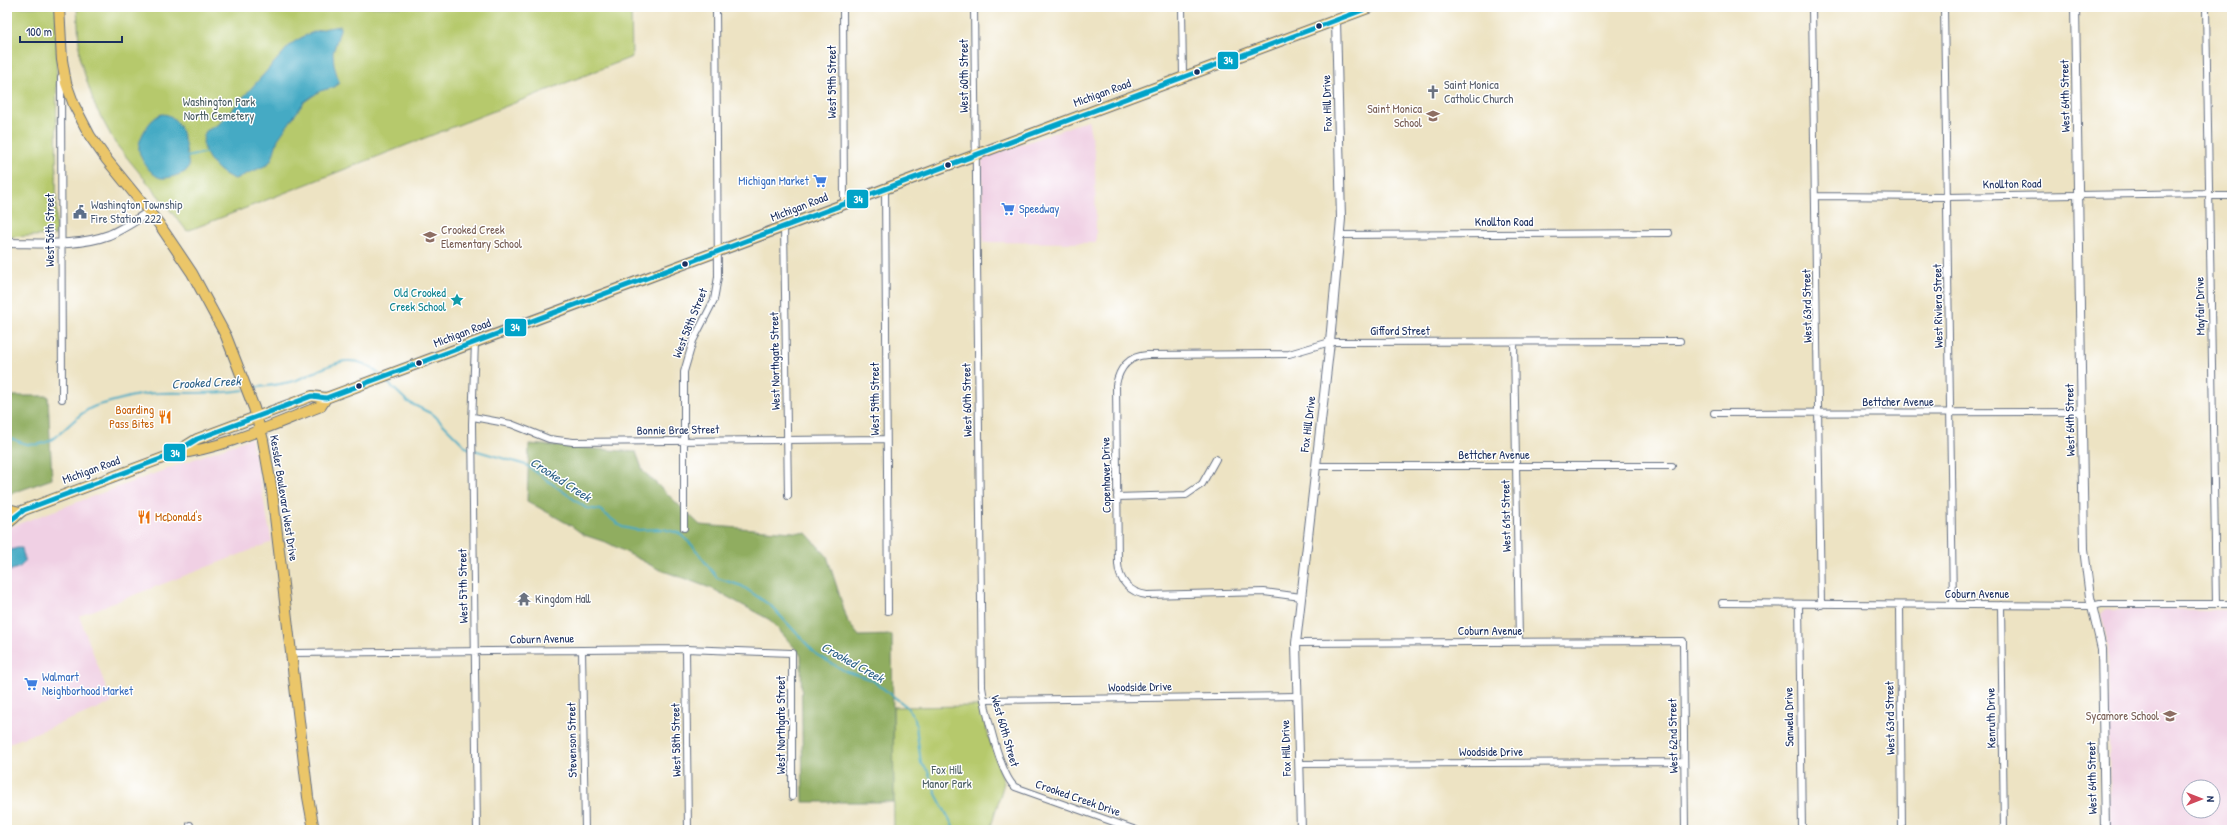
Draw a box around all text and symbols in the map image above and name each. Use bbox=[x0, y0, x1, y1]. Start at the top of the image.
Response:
scale bar bbox=[20, 18, 122, 44]
unlabelled marker bbox=[1314, 21, 1324, 31]
text: 100 m bbox=[26, 23, 52, 40]
street label: West 60th Street bbox=[955, 38, 972, 113]
street label: West 59th Street bbox=[823, 45, 840, 119]
line badge: 34 bbox=[1217, 51, 1239, 70]
text: 34 bbox=[1223, 53, 1233, 67]
street label: West 64th Street bbox=[2055, 59, 2074, 133]
unlabelled marker bbox=[1192, 67, 1202, 77]
street label: Michigan Road bbox=[1071, 74, 1133, 111]
street label: Fox Hill Drive bbox=[1317, 74, 1336, 132]
place label: Saint Monica Catholic Church bbox=[1444, 76, 1513, 107]
church icon: Saint Monica Catholic Church bbox=[1425, 84, 1441, 100]
park label: Washington Park North Cemetery bbox=[183, 93, 255, 124]
place label: Saint Monica School bbox=[1367, 100, 1423, 131]
school or university icon: Saint Monica School bbox=[1425, 108, 1441, 124]
unlabelled marker bbox=[943, 160, 953, 170]
place label: Michigan Market bbox=[738, 172, 810, 189]
supermarket icon: Michigan Market bbox=[812, 173, 828, 189]
street label: Knollton Road bbox=[1983, 174, 2042, 193]
street label: Michigan Road bbox=[768, 188, 830, 225]
line badge: 34 bbox=[846, 189, 869, 209]
street label: West 56th Street bbox=[41, 192, 58, 267]
text: 34 bbox=[853, 192, 863, 206]
place label: Washington Township Fire Station 222 bbox=[90, 196, 182, 227]
place label: Speedway bbox=[1019, 200, 1059, 217]
supermarket icon: Speedway bbox=[1000, 201, 1016, 217]
public building icon: Washington Township Fire Station 222 bbox=[72, 204, 88, 220]
street label: Knollton Road bbox=[1475, 213, 1534, 230]
place label: Crooked Creek Elementary School bbox=[441, 221, 523, 252]
school or university icon: Crooked Creek Elementary School bbox=[422, 229, 438, 245]
unlabelled marker bbox=[680, 259, 690, 269]
street label: West Riviera Street bbox=[1928, 263, 1947, 348]
street label: West 63rd Street bbox=[1797, 268, 1816, 343]
street label: Mayfair Drive bbox=[2190, 276, 2209, 335]
place label: Old Crooked Creek School bbox=[389, 284, 447, 315]
street label: West 58th Street bbox=[668, 285, 712, 360]
place icon: Old Crooked Creek School bbox=[449, 292, 465, 308]
street label: West Northgate Street bbox=[765, 311, 784, 410]
street label: Michigan Road bbox=[431, 314, 493, 351]
line badge: 34 bbox=[504, 318, 527, 337]
text: 34 bbox=[510, 320, 520, 334]
street label: Gifford Street bbox=[1370, 322, 1431, 339]
unlabelled marker bbox=[414, 358, 424, 368]
street label: West 59th Street bbox=[866, 362, 883, 436]
street label: West 60th Street bbox=[957, 362, 976, 437]
water label: Crooked Creek bbox=[171, 371, 243, 393]
unlabelled marker bbox=[354, 381, 364, 391]
street label: West 64th Street bbox=[2060, 383, 2079, 457]
street label: Bettcher Avenue bbox=[1862, 393, 1934, 410]
street label: Fox Hill Drive bbox=[1296, 395, 1319, 454]
place label: Boarding Pass Bites bbox=[109, 401, 154, 432]
restaurant icon: Boarding Pass Bites bbox=[157, 409, 173, 425]
street label: Bonnie Brae Street bbox=[636, 420, 720, 439]
street label: Kessler Boulevard West Drive bbox=[266, 434, 303, 562]
street label: Copenhaver Drive bbox=[1096, 437, 1115, 513]
line badge: 34 bbox=[163, 443, 186, 462]
text: 34 bbox=[170, 446, 180, 460]
street label: Bettcher Avenue bbox=[1458, 446, 1530, 463]
street label: Michigan Road bbox=[60, 451, 122, 488]
water label: Crooked Creek bbox=[527, 453, 596, 506]
street label: West 61st Street bbox=[1496, 479, 1515, 552]
place label: McDonald's bbox=[155, 508, 202, 525]
restaurant icon: McDonald's bbox=[136, 509, 152, 525]
street label: West 57th Street bbox=[453, 548, 472, 623]
street label: Coburn Avenue bbox=[1945, 585, 2009, 602]
place label: Kingdom Hall bbox=[535, 590, 591, 607]
temple icon: Kingdom Hall bbox=[516, 591, 532, 607]
street label: Coburn Avenue bbox=[1458, 622, 1522, 639]
street label: Coburn Avenue bbox=[510, 629, 575, 648]
water label: Crooked Creek bbox=[818, 637, 889, 687]
place label: Walmart Neighborhood Market bbox=[42, 668, 134, 699]
street label: West Northgate Street bbox=[772, 675, 789, 774]
supermarket icon: Walmart Neighborhood Market bbox=[23, 676, 39, 692]
street label: Woodside Drive bbox=[1108, 677, 1172, 696]
street label: West 63rd Street bbox=[1880, 680, 1899, 755]
street label: Sanwela Drive bbox=[1779, 687, 1798, 747]
street label: Kenruth Drive bbox=[1981, 687, 2000, 748]
street label: West 60th Street bbox=[987, 693, 1024, 769]
street label: West 62nd Street bbox=[1663, 698, 1682, 774]
street label: Stevenson Street bbox=[562, 702, 581, 778]
street label: West 58th Street bbox=[666, 702, 685, 777]
place label: Sycamore School bbox=[2086, 707, 2160, 724]
school or university icon: Sycamore School bbox=[2162, 708, 2178, 724]
street label: Fox Hill Drive bbox=[1276, 719, 1295, 777]
street label: West 64th Street bbox=[2082, 741, 2101, 815]
street label: Woodside Drive bbox=[1459, 743, 1523, 760]
park label: Fox Hill Manor Park bbox=[922, 761, 972, 792]
street label: Crooked Creek Drive bbox=[1033, 775, 1123, 820]
north arrow bbox=[2181, 779, 2221, 819]
text: N bbox=[2204, 796, 2218, 802]

